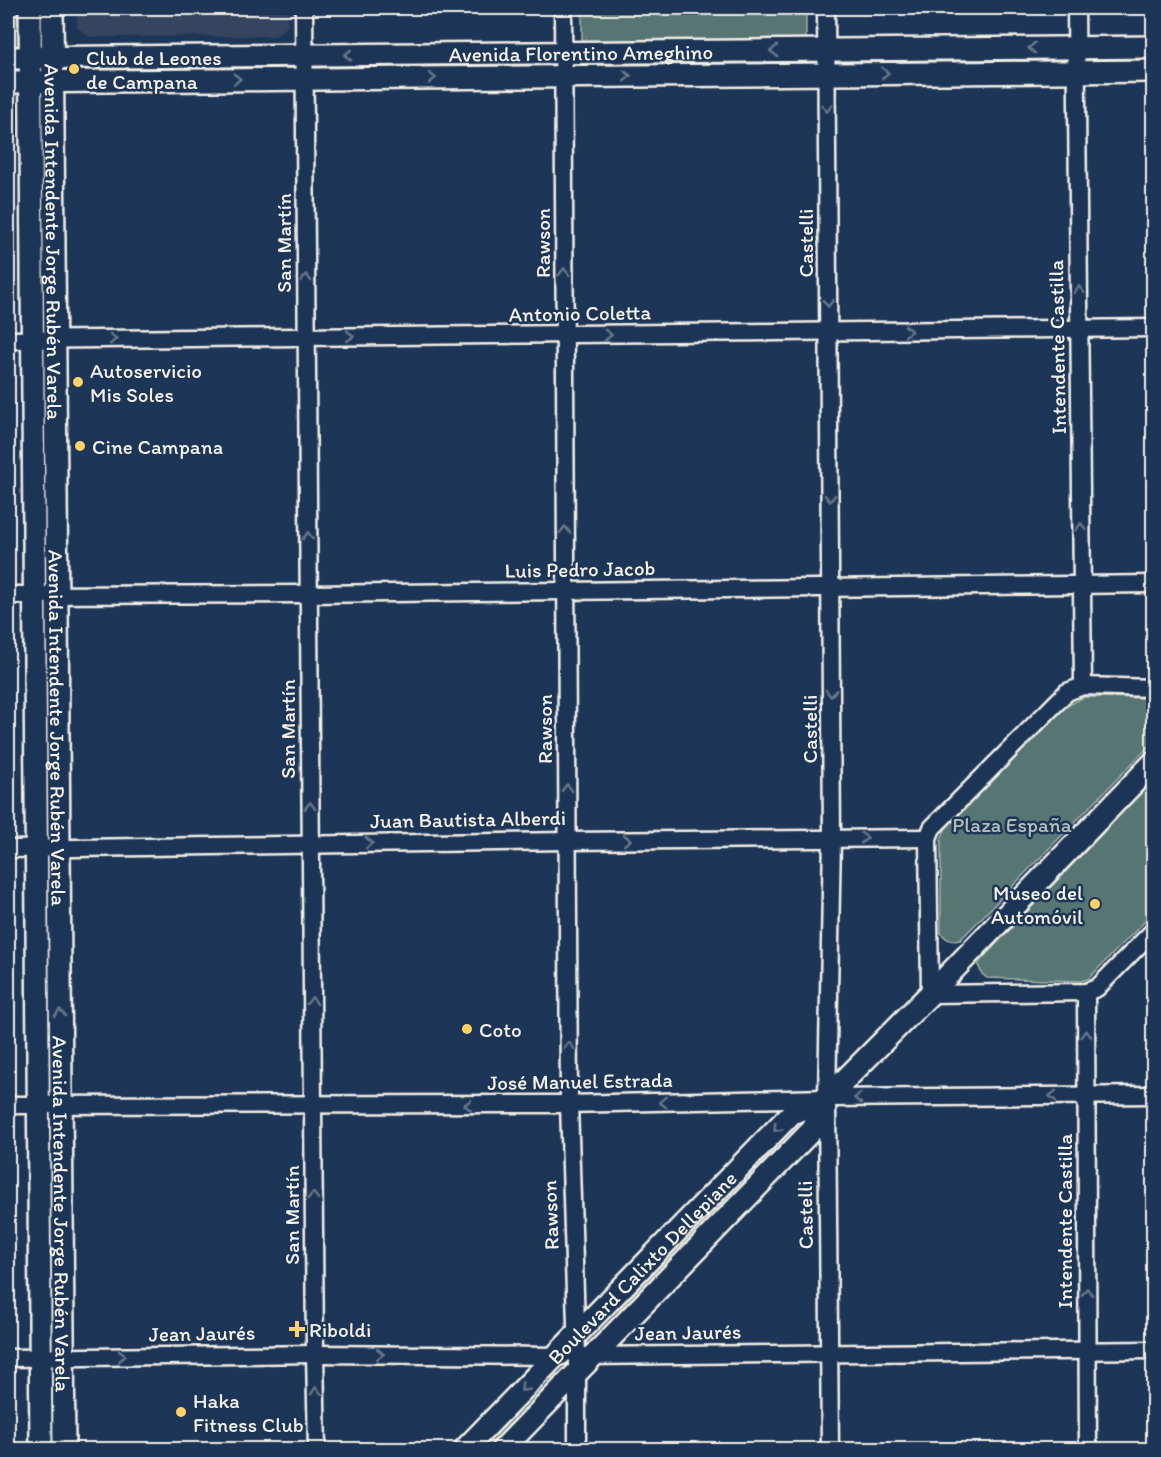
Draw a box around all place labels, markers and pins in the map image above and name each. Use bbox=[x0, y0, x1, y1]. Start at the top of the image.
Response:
place label: Club de Leones de Campana bbox=[86, 45, 222, 94]
marker: Club de Leones de Campana bbox=[67, 62, 81, 76]
place label: Autoservicio Mis Soles bbox=[90, 358, 202, 407]
marker: Autoservicio Mis Soles bbox=[71, 375, 85, 389]
place label: Cine Campana bbox=[92, 434, 223, 459]
marker: Cine Campana bbox=[73, 439, 87, 453]
place label: Museo del Automóvil bbox=[991, 880, 1083, 929]
marker: Museo del Automóvil bbox=[1088, 897, 1102, 911]
place label: Coto bbox=[479, 1017, 522, 1042]
marker: Coto bbox=[460, 1022, 474, 1036]
place label: Riboldi bbox=[309, 1317, 371, 1342]
marker: Riboldi bbox=[290, 1322, 304, 1336]
place label: Haka Fitness Club bbox=[193, 1388, 304, 1437]
marker: Haka Fitness Club bbox=[174, 1405, 188, 1419]

